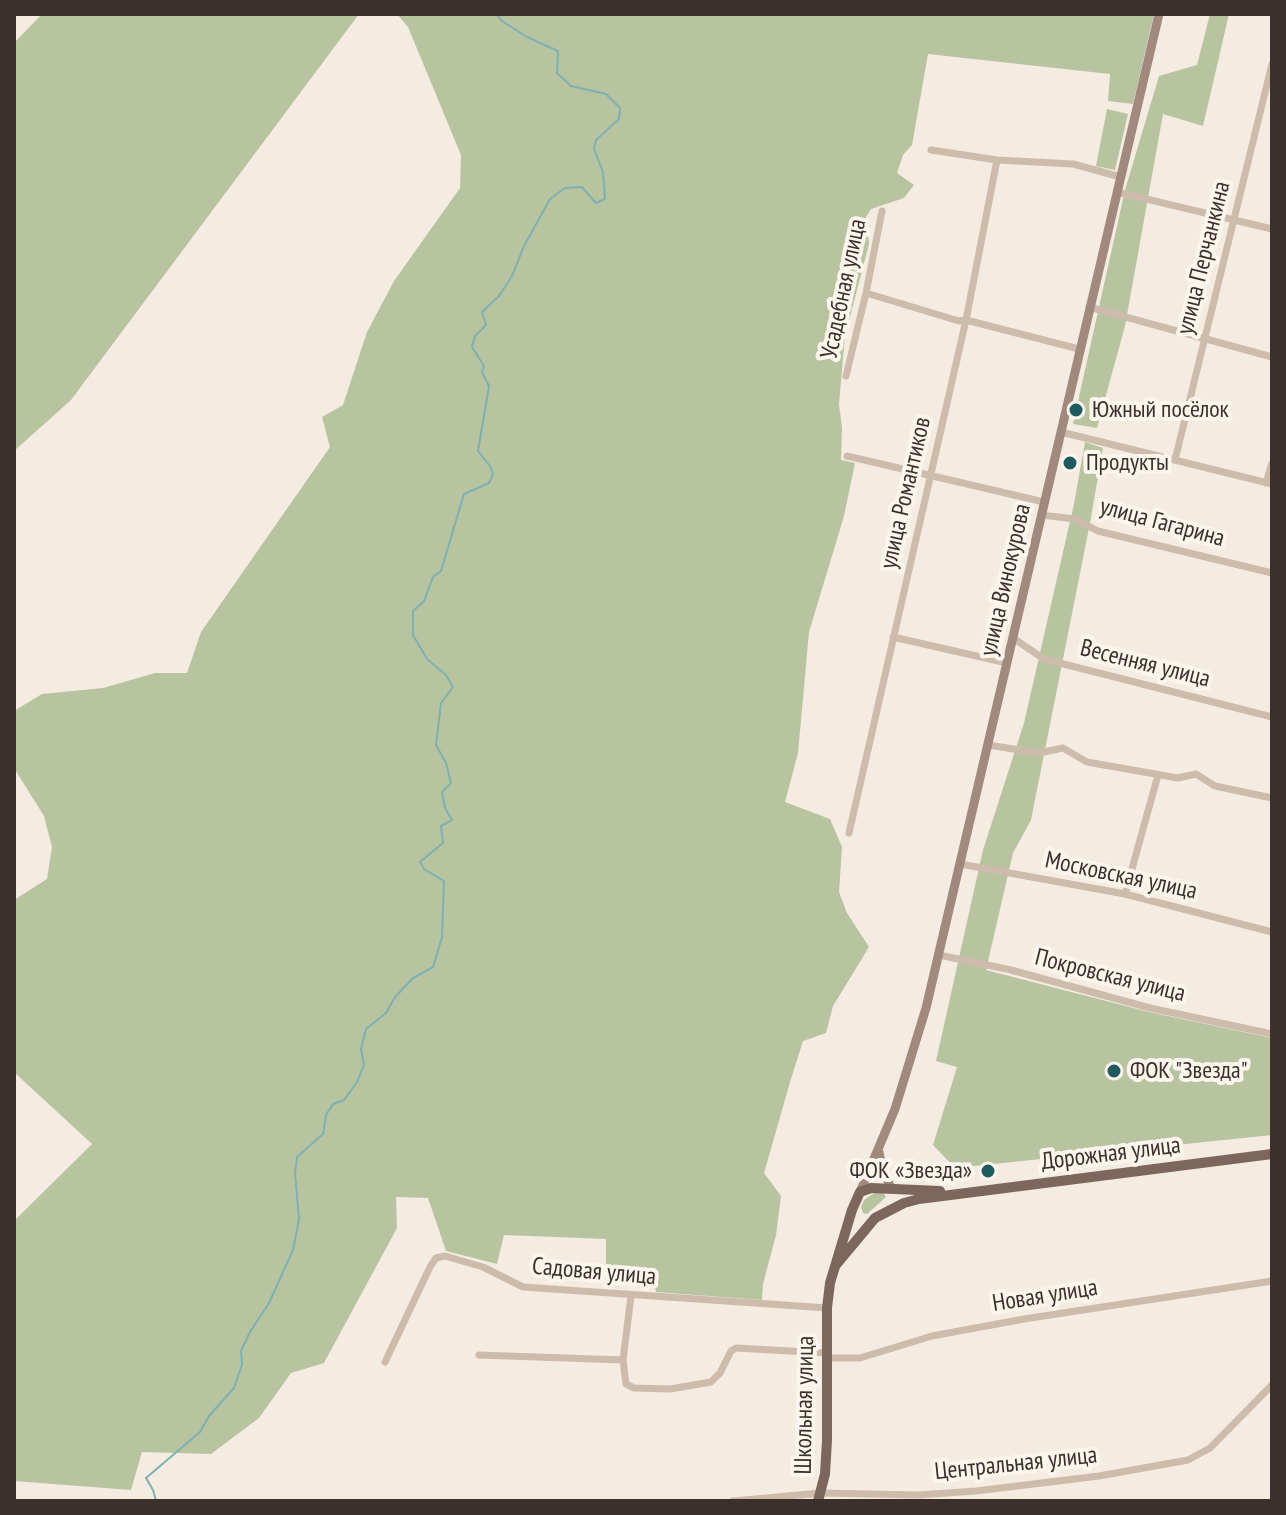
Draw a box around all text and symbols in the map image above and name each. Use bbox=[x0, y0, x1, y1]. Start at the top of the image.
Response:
street label: улица Перчанкина bbox=[1171, 179, 1237, 337]
street label: Усадебная улица bbox=[815, 217, 873, 361]
place label: Южный посёлок bbox=[1092, 396, 1229, 424]
marker: Южный посёлок bbox=[1067, 401, 1085, 419]
street label: улица Романтиков bbox=[875, 414, 937, 572]
place label: Продукты bbox=[1086, 449, 1169, 477]
marker: Продукты bbox=[1061, 454, 1079, 472]
street label: улица Гагарина bbox=[1096, 493, 1228, 553]
street label: улица Винокурова bbox=[974, 501, 1038, 659]
street label: Весенняя улица bbox=[1077, 634, 1213, 694]
street label: Московская улица bbox=[1043, 846, 1199, 906]
street label: Покровская улица bbox=[1032, 943, 1188, 1009]
place label: ФОК "Звезда" bbox=[1130, 1057, 1248, 1085]
marker: ФОК "Звезда" bbox=[1105, 1062, 1123, 1080]
street label: Дорожная улица bbox=[1040, 1131, 1182, 1177]
place label: ФОК «Звезда» bbox=[850, 1157, 972, 1185]
marker: ФОК «Звезда» bbox=[979, 1162, 997, 1180]
street label: Садовая улица bbox=[531, 1252, 657, 1292]
street label: Новая улица bbox=[990, 1273, 1100, 1319]
street label: Школьная улица bbox=[789, 1335, 821, 1475]
street label: Центральная улица bbox=[933, 1441, 1099, 1487]

